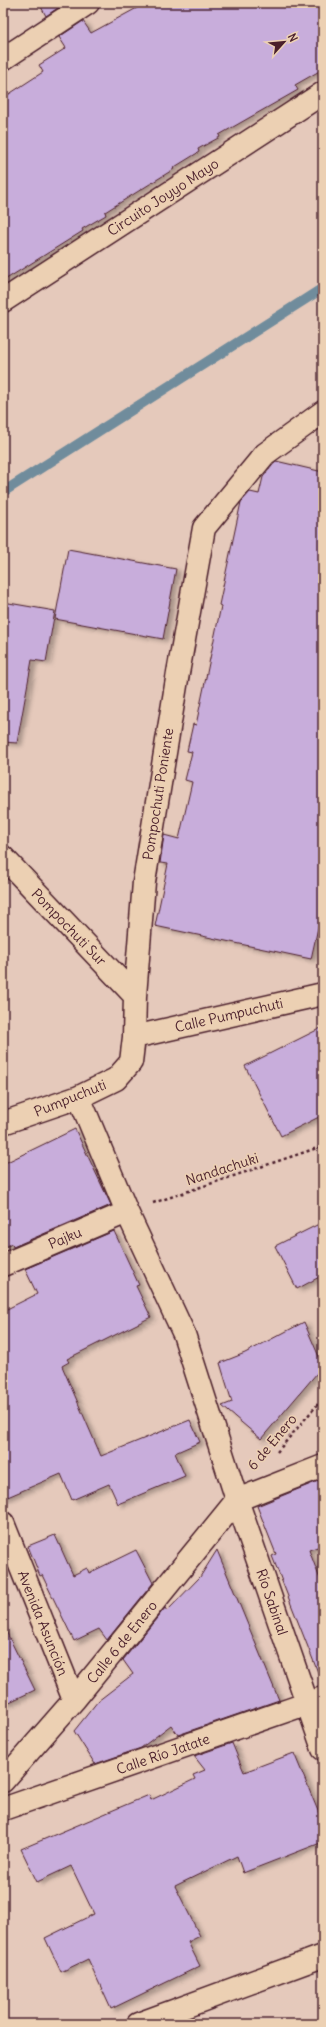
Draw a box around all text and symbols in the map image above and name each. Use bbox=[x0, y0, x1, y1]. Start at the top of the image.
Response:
north arrow bbox=[264, 22, 304, 62]
text: N bbox=[285, 31, 301, 44]
street label: Circuito Joyyo Mayo bbox=[104, 154, 222, 240]
street label: Pompochuti Poniente bbox=[139, 727, 177, 861]
street label: Pompochuti Sur bbox=[28, 885, 110, 970]
street label: Calle Pumpuchuti bbox=[173, 994, 285, 1036]
street label: Pumpuchuti bbox=[31, 1075, 109, 1121]
street label: Nandachuki bbox=[183, 1149, 261, 1189]
street label: Pajku bbox=[46, 1223, 84, 1253]
street label: 6 de Enero bbox=[243, 1410, 301, 1474]
street label: Río Sabinal bbox=[252, 1566, 292, 1638]
street label: Avenida Asunción bbox=[14, 1568, 72, 1678]
street label: Calle 6 de Enero bbox=[83, 1597, 161, 1687]
street label: Calle Río Jatate bbox=[114, 1730, 212, 1778]

